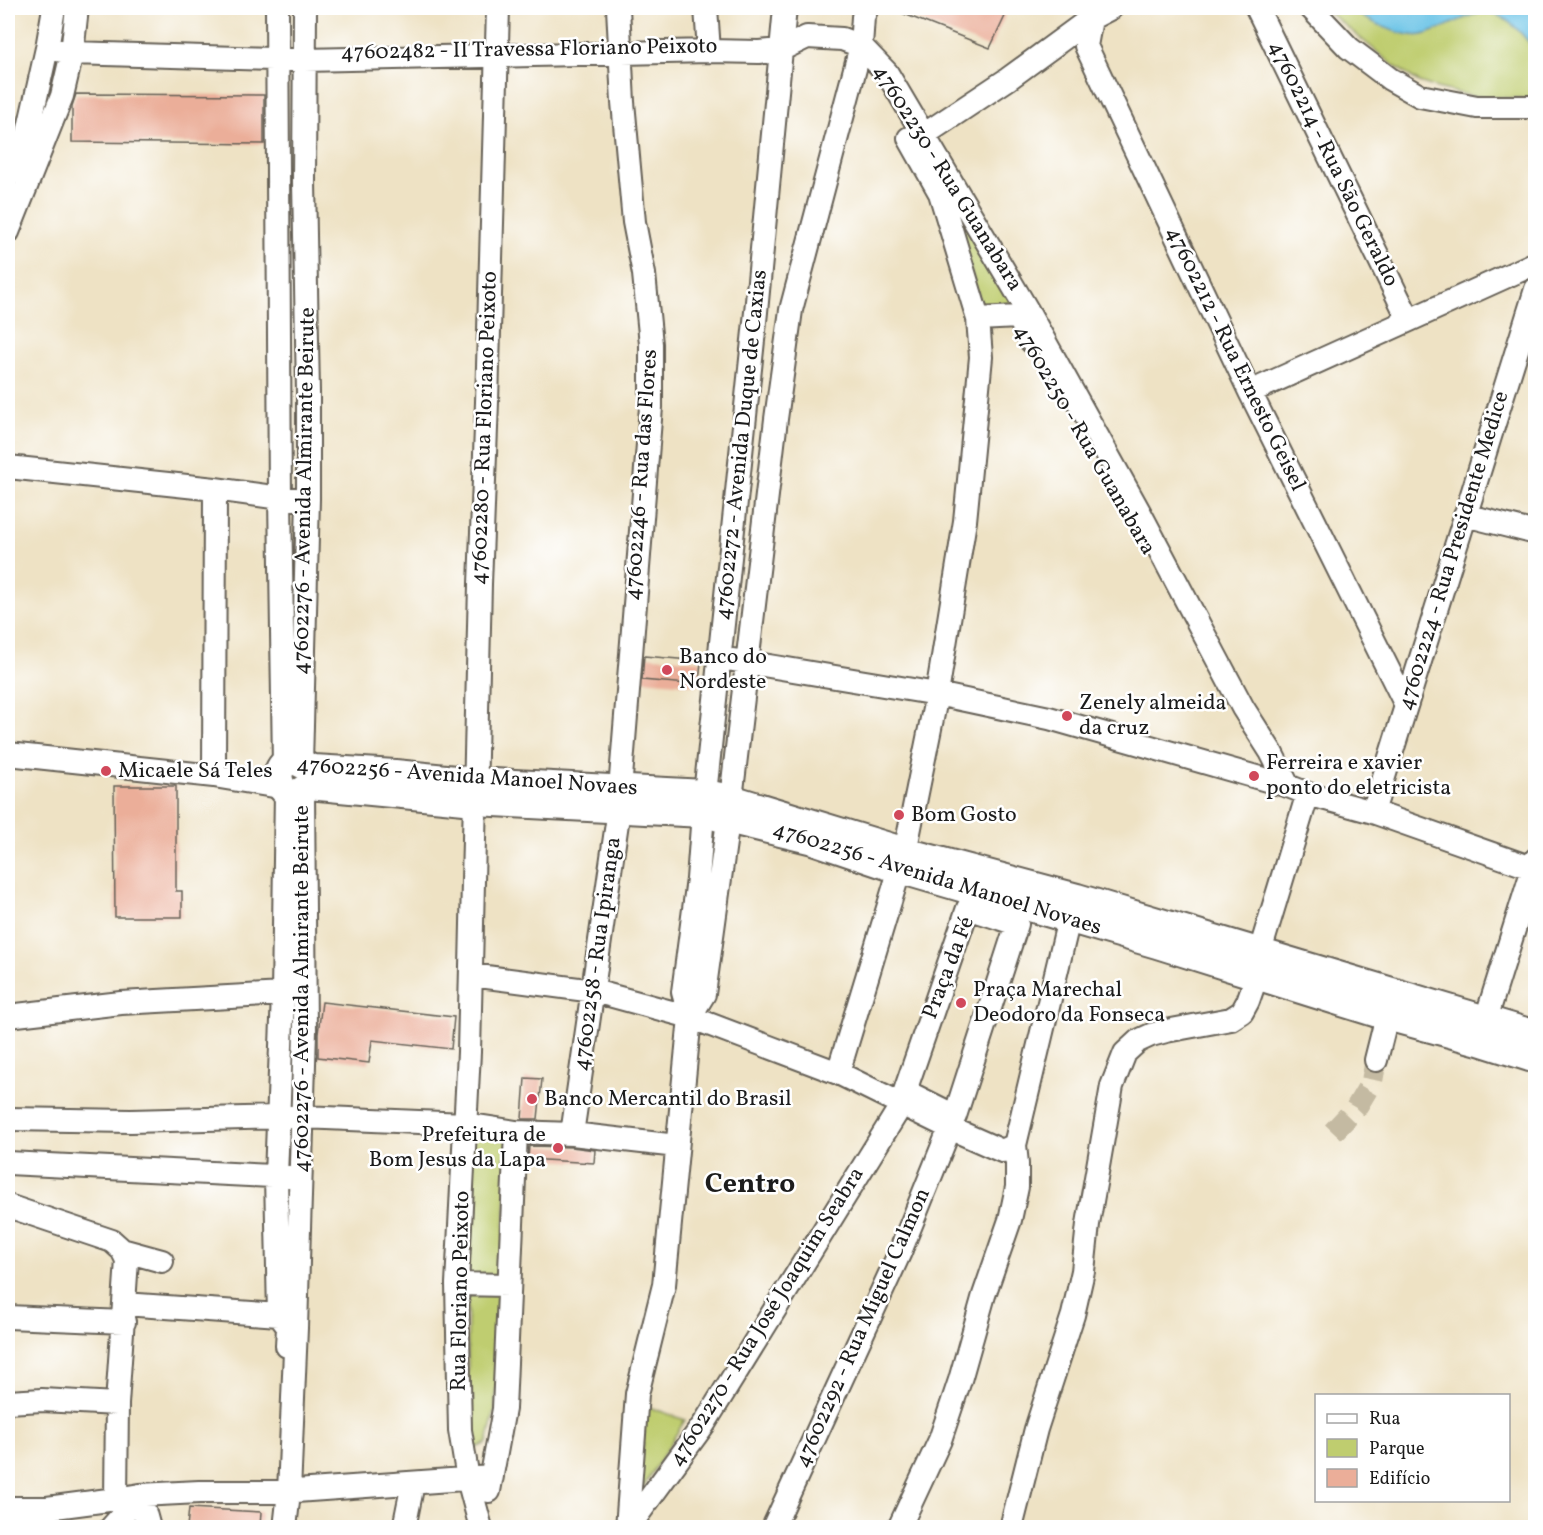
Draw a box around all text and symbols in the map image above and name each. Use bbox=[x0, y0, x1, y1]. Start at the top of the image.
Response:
street label: 47602482 - II Travessa Floriano Peixoto bbox=[340, 31, 718, 69]
street label: 47602214 - Rua São Geraldo bbox=[1260, 36, 1406, 292]
street label: 47602230 - Rua Guanabara bbox=[864, 59, 1030, 297]
street label: 47602212 - Rua Ernesto Geisel bbox=[1157, 222, 1313, 496]
street label: 47602272 - Avenida Duque de Caxias bbox=[708, 268, 776, 622]
street label: 47602280 - Rua Floriano Peixoto bbox=[464, 270, 506, 586]
street label: 47602276 - Avenida Almirante Beirute bbox=[286, 307, 324, 675]
street label: 47602250 - Rua Guanabara bbox=[1005, 319, 1163, 561]
street label: 47602246 - Rua das Flores bbox=[618, 348, 666, 602]
street label: 47602224 - Rua Presidente Medice bbox=[1391, 387, 1517, 715]
place label: Banco do Nordeste bbox=[679, 642, 767, 698]
marker: Banco do Nordeste bbox=[660, 663, 674, 677]
place label: Zenely almeida da cruz bbox=[1079, 688, 1227, 744]
marker: Zenely almeida da cruz bbox=[1060, 709, 1074, 723]
place label: Ferreira e xavier ponto do eletricista bbox=[1266, 748, 1451, 804]
street label: 47602256 - Avenida Manoel Novaes bbox=[295, 750, 639, 804]
place label: Micaele Sá Teles bbox=[118, 756, 273, 787]
marker: Micaele Sá Teles bbox=[99, 764, 113, 778]
marker: Ferreira e xavier ponto do eletricista bbox=[1247, 769, 1261, 783]
place label: Bom Gosto bbox=[911, 800, 1017, 831]
street label: 47602276 - Avenida Almirante Beirute bbox=[287, 805, 318, 1173]
marker: Bom Gosto bbox=[892, 808, 906, 822]
street label: 47602256 - Avenida Manoel Novaes bbox=[769, 814, 1105, 944]
street label: 47602258 - Rua Ipiranga bbox=[566, 835, 630, 1073]
street label: Praça da Fé bbox=[915, 912, 983, 1024]
place label: Praça Marechal Deodoro da Fonseca bbox=[973, 975, 1165, 1031]
marker: Praça Marechal Deodoro da Fonseca bbox=[954, 996, 968, 1010]
place label: Banco Mercantil do Brasil bbox=[544, 1084, 792, 1115]
marker: Banco Mercantil do Brasil bbox=[525, 1092, 539, 1106]
place label: Prefeitura de Bom Jesus da Lapa bbox=[369, 1120, 546, 1176]
marker: Prefeitura de Bom Jesus da Lapa bbox=[551, 1141, 565, 1155]
street label: 47602270 - Rua José Joaquim Seabra bbox=[662, 1161, 872, 1473]
district label: Centro bbox=[705, 1165, 795, 1204]
street label: 47602292 - Rua Miguel Calmon bbox=[787, 1183, 939, 1473]
street label: Rua Floriano Peixoto bbox=[444, 1190, 478, 1392]
legend bbox=[1315, 1394, 1510, 1502]
text: Rua bbox=[1369, 1407, 1400, 1432]
text: Parque bbox=[1369, 1437, 1424, 1462]
text: Edifício bbox=[1369, 1467, 1430, 1492]

